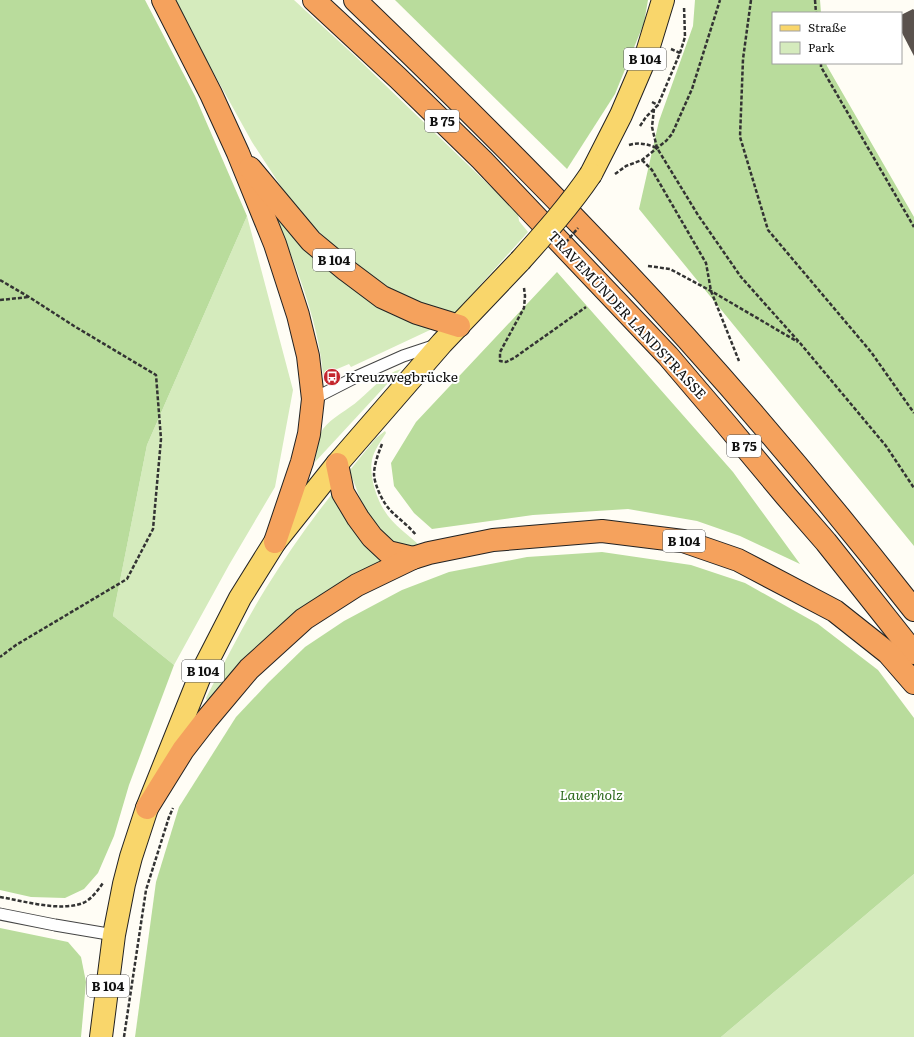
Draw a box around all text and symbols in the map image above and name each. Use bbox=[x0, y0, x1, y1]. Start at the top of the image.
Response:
legend bbox=[772, 12, 902, 64]
text: Straße bbox=[808, 18, 846, 36]
text: Park bbox=[808, 38, 835, 56]
road number: B 104 bbox=[624, 48, 666, 70]
road number: B 75 bbox=[425, 110, 459, 132]
street label: TRAVEMÜNDER LANDSTRASSE bbox=[544, 226, 712, 403]
road number: B 104 bbox=[313, 249, 355, 271]
place label: Kreuzwegbrücke bbox=[345, 366, 458, 386]
bus stop icon: Kreuzwegbrücke bbox=[322, 367, 342, 387]
road number: B 75 bbox=[727, 435, 761, 457]
road number: B 104 bbox=[663, 530, 705, 552]
road number: B 104 bbox=[182, 660, 224, 682]
park label: Lauerholz bbox=[559, 784, 623, 804]
road number: B 104 bbox=[87, 975, 129, 997]

